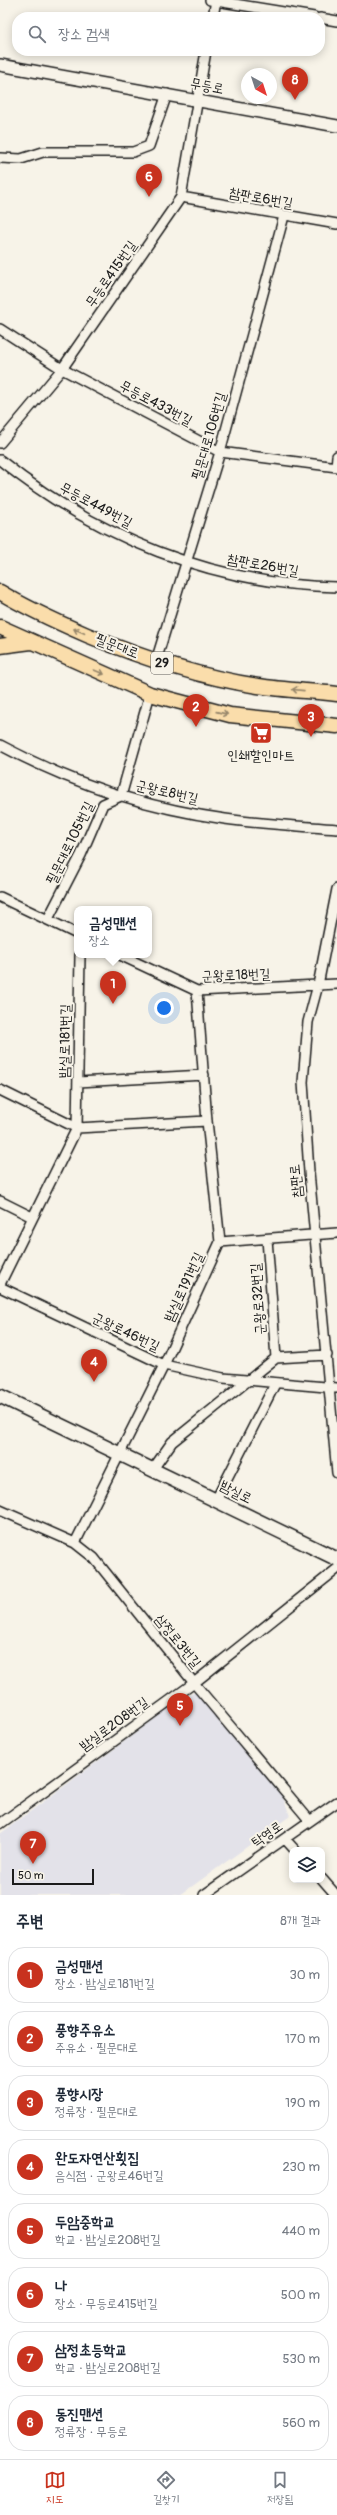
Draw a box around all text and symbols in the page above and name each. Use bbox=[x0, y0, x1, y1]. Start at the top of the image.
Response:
search box bbox=[12, 12, 325, 56]
icon: search bbox=[26, 23, 48, 45]
text: 장소 검색 bbox=[58, 25, 110, 44]
pin: 8 bbox=[282, 67, 308, 100]
north arrow bbox=[241, 68, 277, 104]
street label: 무등로 bbox=[189, 74, 225, 98]
pin: 6 bbox=[136, 164, 162, 197]
street label: 참판로6번길 bbox=[228, 184, 295, 212]
street label: 무등로415번길 bbox=[82, 237, 141, 311]
street label: 무등로433번길 bbox=[117, 377, 196, 430]
street label: 필문대로106번길 bbox=[188, 389, 230, 482]
street label: 무등로449번길 bbox=[57, 479, 136, 532]
street label: 참판로26번길 bbox=[226, 550, 301, 580]
one-way arrow bbox=[74, 627, 86, 635]
street label: 필문대로 bbox=[93, 630, 141, 662]
road number: 29 bbox=[151, 652, 173, 674]
one-way arrow bbox=[93, 669, 105, 677]
one-way arrow bbox=[292, 687, 305, 694]
pin: 2 bbox=[183, 694, 209, 727]
pin: 3 bbox=[298, 704, 324, 737]
one-way arrow bbox=[215, 709, 228, 717]
supermarket icon: 인쇄할인마트 bbox=[248, 720, 274, 746]
place label: 인쇄할인마트 bbox=[227, 747, 295, 764]
street label: 군왕로8번길 bbox=[134, 777, 201, 808]
street label: 필문대로105번길 bbox=[43, 798, 98, 887]
popup bbox=[74, 906, 152, 958]
text: 금성맨션 bbox=[89, 914, 137, 933]
text: 장소 bbox=[89, 933, 110, 949]
street label: 군왕로18번길 bbox=[201, 965, 271, 985]
pin: 1 bbox=[100, 971, 126, 1004]
your location bbox=[154, 998, 174, 1018]
street label: 밤실로181번길 bbox=[56, 1003, 74, 1078]
street label: 참판로 bbox=[286, 1163, 306, 1199]
street label: 밤실로191번길 bbox=[161, 1249, 208, 1324]
street label: 군왕로32번길 bbox=[247, 1262, 269, 1335]
street label: 군왕로46번길 bbox=[90, 1309, 163, 1355]
pin: 4 bbox=[81, 1349, 107, 1382]
street label: 밤실로 bbox=[217, 1477, 255, 1507]
street label: 삼정로3번길 bbox=[151, 1611, 205, 1672]
street label: 밤실로208번길 bbox=[76, 1693, 152, 1755]
pin: 5 bbox=[167, 1693, 193, 1726]
street label: 탁영로 bbox=[248, 1817, 286, 1851]
pin: 7 bbox=[20, 1831, 46, 1864]
map controls bbox=[289, 1847, 325, 1883]
button: layers bbox=[289, 1847, 325, 1883]
scale bar bbox=[12, 1867, 94, 1886]
text: 50 m bbox=[18, 1869, 44, 1882]
text: 주변 bbox=[16, 1911, 43, 1932]
text: 8개 결과 bbox=[280, 1913, 321, 1929]
text: 금성맨션 bbox=[55, 1957, 103, 1976]
text: 1 bbox=[27, 1967, 33, 1983]
text: 30 m bbox=[290, 1967, 320, 1983]
text: 장소 · 밤실로181번길 bbox=[55, 1976, 155, 1992]
text: 풍향주유소 bbox=[55, 2021, 115, 2040]
text: 2 bbox=[26, 2031, 34, 2047]
text: 170 m bbox=[285, 2031, 320, 2047]
text: 주유소 · 필문대로 bbox=[55, 2040, 138, 2056]
text: 풍향시장 bbox=[55, 2085, 103, 2104]
text: 3 bbox=[26, 2095, 34, 2111]
text: 190 m bbox=[285, 2095, 320, 2111]
text: 정류장 · 필문대로 bbox=[55, 2104, 138, 2120]
text: 완도자연산횟집 bbox=[55, 2149, 140, 2168]
text: 4 bbox=[26, 2159, 34, 2175]
text: 230 m bbox=[283, 2159, 320, 2175]
text: 음식점 · 군왕로46번길 bbox=[55, 2168, 164, 2184]
text: 두암중학교 bbox=[55, 2213, 115, 2232]
text: 5 bbox=[26, 2223, 34, 2239]
text: 440 m bbox=[282, 2223, 320, 2239]
text: 학교 · 밤실로208번길 bbox=[55, 2232, 161, 2248]
text: 나 bbox=[55, 2277, 67, 2296]
text: 6 bbox=[26, 2287, 34, 2303]
text: 500 m bbox=[281, 2287, 320, 2303]
text: 장소 · 무등로415번길 bbox=[55, 2296, 158, 2312]
text: 삼정초등학교 bbox=[55, 2341, 127, 2360]
text: 7 bbox=[27, 2351, 33, 2367]
text: 530 m bbox=[282, 2351, 320, 2367]
text: 학교 · 밤실로208번길 bbox=[55, 2360, 161, 2376]
text: 동진맨션 bbox=[55, 2405, 103, 2424]
text: 8 bbox=[27, 2415, 33, 2431]
text: 560 m bbox=[282, 2415, 320, 2431]
text: 정류장 · 무등로 bbox=[55, 2424, 128, 2440]
tab: 지도 bbox=[44, 2469, 66, 2507]
tab: 길찾기 bbox=[153, 2469, 179, 2507]
tab: 저장됨 bbox=[267, 2469, 293, 2507]

